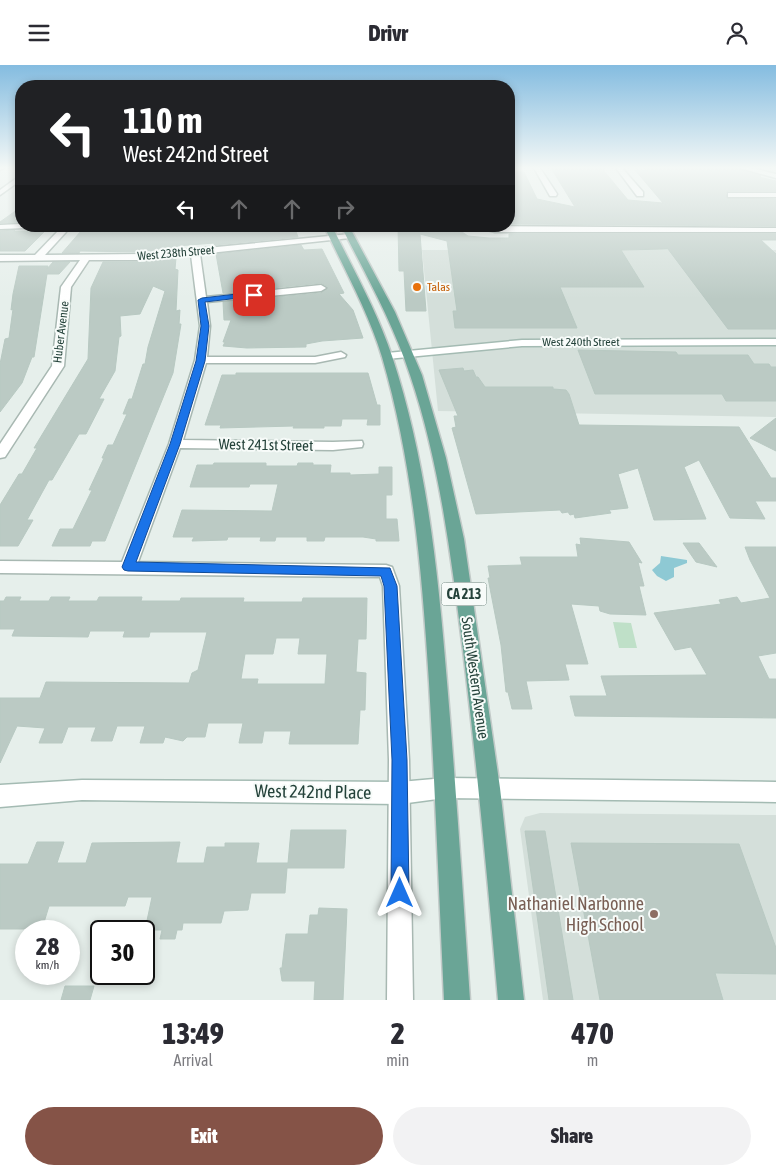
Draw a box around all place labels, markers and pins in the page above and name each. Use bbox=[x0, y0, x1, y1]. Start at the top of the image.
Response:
pin bbox=[233, 274, 275, 316]
place label: Talas bbox=[427, 280, 450, 294]
marker: Talas bbox=[411, 281, 423, 293]
place label: Nathaniel Narbonne High School bbox=[508, 893, 644, 935]
marker: Nathaniel Narbonne High School bbox=[648, 908, 660, 920]

